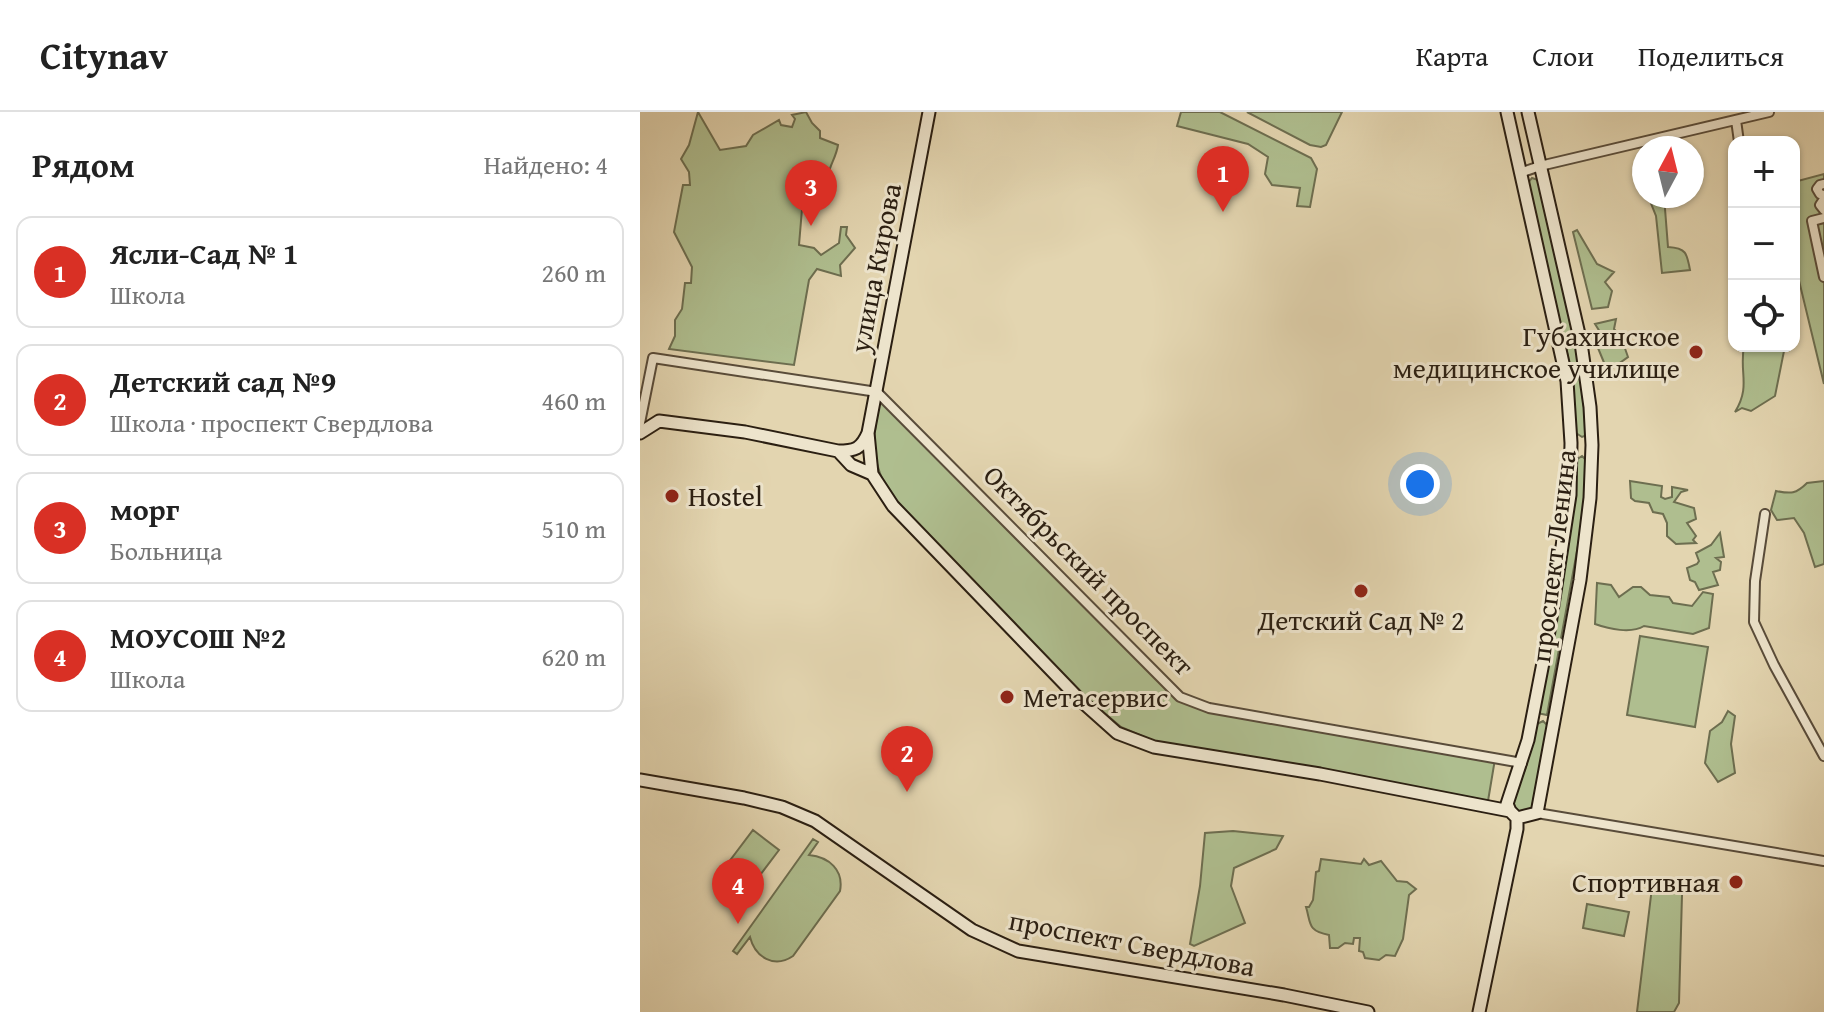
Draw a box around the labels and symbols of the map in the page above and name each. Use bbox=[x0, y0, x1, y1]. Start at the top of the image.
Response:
north arrow bbox=[1632, 136, 1704, 208]
pin: 1 bbox=[1197, 146, 1249, 212]
pin: 3 bbox=[785, 160, 837, 226]
street label: улица Кирова bbox=[838, 179, 911, 357]
place label: Губахинское медицинское училище bbox=[1393, 315, 1680, 388]
marker: Губахинское медицинское училище bbox=[1687, 343, 1705, 361]
street label: проспект Ленина bbox=[1519, 446, 1586, 665]
street label: Октябрьский проспект bbox=[975, 455, 1204, 685]
your location bbox=[1400, 464, 1440, 504]
place label: Hostel bbox=[688, 475, 763, 516]
marker: Hostel bbox=[663, 487, 681, 505]
marker: Детский Сад № 2 bbox=[1352, 582, 1370, 600]
place label: Детский Сад № 2 bbox=[1256, 599, 1465, 640]
place label: Метасервис bbox=[1023, 676, 1168, 717]
marker: Метасервис bbox=[998, 688, 1016, 706]
pin: 2 bbox=[881, 726, 933, 792]
pin: 4 bbox=[712, 858, 764, 924]
place label: Спортивная bbox=[1572, 861, 1720, 902]
marker: Спортивная bbox=[1727, 873, 1745, 891]
street label: проспект Свердлова bbox=[1006, 899, 1259, 987]

